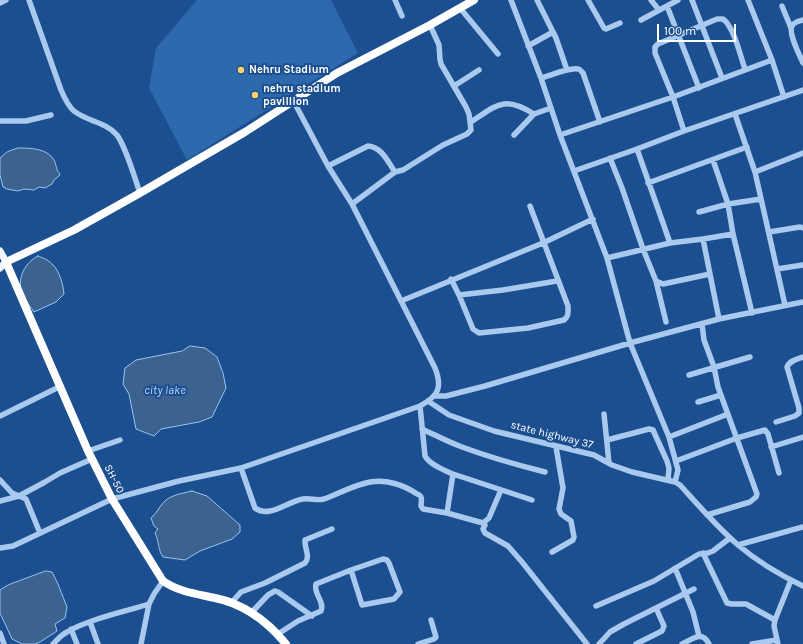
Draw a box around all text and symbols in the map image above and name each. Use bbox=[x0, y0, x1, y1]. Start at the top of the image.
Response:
scale bar bbox=[659, 16, 738, 42]
text: 100 m bbox=[664, 24, 696, 38]
place label: Nehru Stadium bbox=[249, 63, 329, 77]
marker: Nehru Stadium bbox=[236, 65, 246, 75]
place label: nehru stadium pavillion bbox=[263, 82, 341, 108]
marker: nehru stadium pavillion bbox=[250, 90, 260, 100]
water label: city lake bbox=[144, 384, 186, 398]
street label: state highway 37 bbox=[509, 418, 595, 452]
street label: SH-50 bbox=[101, 462, 127, 496]

